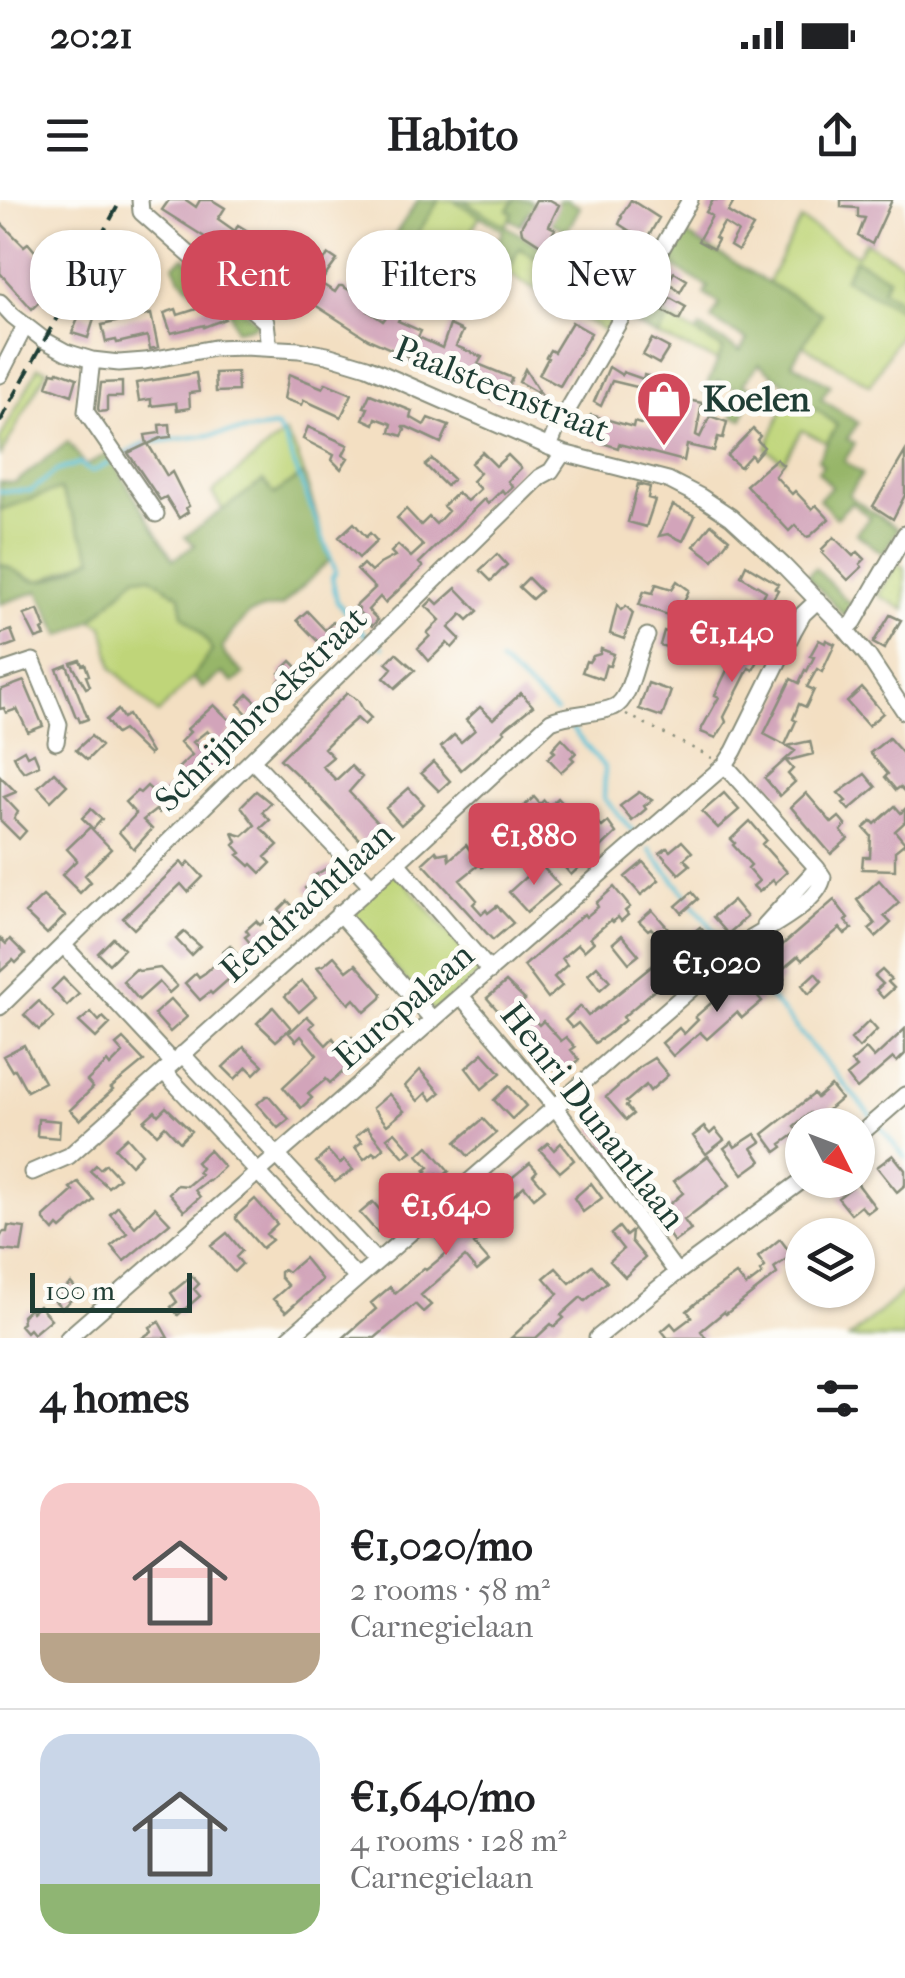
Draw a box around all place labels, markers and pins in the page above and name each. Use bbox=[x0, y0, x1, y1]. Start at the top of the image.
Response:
shop icon: Koelen bbox=[634, 369, 694, 448]
place label: Koelen bbox=[703, 379, 810, 420]
pin: €1,140 bbox=[651, 600, 813, 685]
pin: €1,880 bbox=[453, 803, 615, 888]
pin: €1,020 bbox=[636, 930, 798, 1015]
pin: €1,640 bbox=[365, 1173, 527, 1258]

